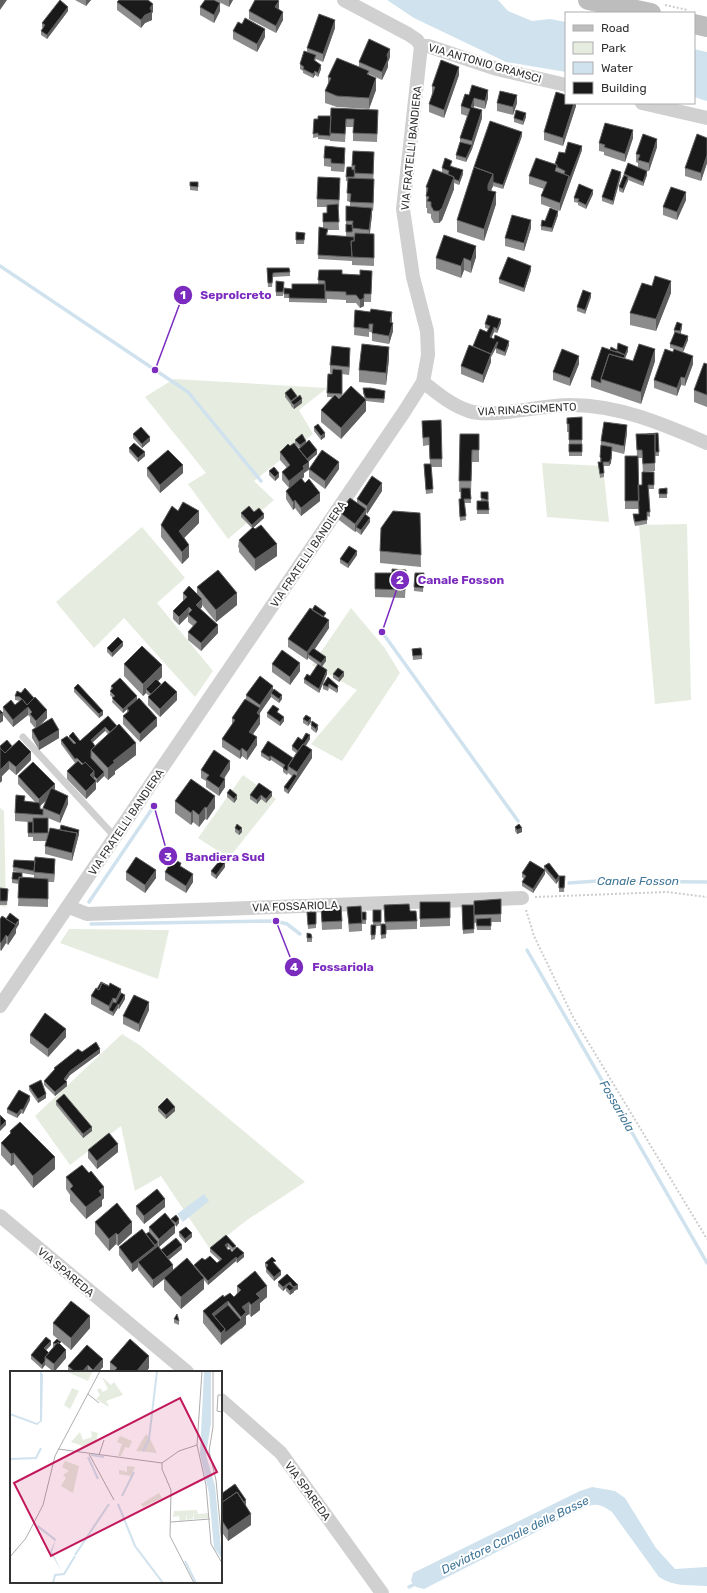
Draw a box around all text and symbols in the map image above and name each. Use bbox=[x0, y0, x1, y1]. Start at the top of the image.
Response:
legend bbox=[565, 12, 695, 104]
text: Road bbox=[601, 21, 629, 35]
street label: VIA ANTONIO GRAMSCI bbox=[427, 41, 543, 86]
text: Park bbox=[601, 41, 627, 55]
text: Water bbox=[601, 61, 633, 75]
text: Building bbox=[601, 81, 647, 95]
street label: VIA FRATELLI BANDIERA bbox=[398, 84, 425, 211]
callout: Seprolcreto bbox=[173, 283, 280, 307]
text: 1 bbox=[180, 288, 186, 302]
text: Seprolcreto bbox=[200, 288, 272, 302]
street label: VIA RINASCIMENTO bbox=[477, 400, 577, 419]
street label: VIA FRATELLI BANDIERA bbox=[268, 498, 349, 610]
callout: Canale Fosson bbox=[390, 568, 512, 592]
text: 2 bbox=[396, 573, 404, 587]
text: Canale Fosson bbox=[418, 573, 504, 587]
street label: VIA FRATELLI BANDIERA bbox=[86, 766, 167, 878]
callout: Bandiera Sud bbox=[158, 844, 273, 868]
text: 3 bbox=[164, 850, 172, 864]
text: Bandiera Sud bbox=[185, 850, 265, 864]
water label: Canale Fosson bbox=[597, 874, 679, 888]
street label: VIA FOSSARIOLA bbox=[252, 898, 339, 914]
callout: Fossariola bbox=[284, 955, 382, 979]
text: 4 bbox=[290, 960, 298, 974]
text: Fossariola bbox=[312, 960, 374, 974]
water label: Fossariola bbox=[597, 1078, 637, 1134]
street label: VIA SPAREDA bbox=[35, 1245, 97, 1300]
inset map bbox=[10, 1371, 222, 1583]
street label: VIA SPAREDA bbox=[282, 1459, 334, 1524]
water label: Deviatore Canale delle Basse bbox=[439, 1493, 591, 1577]

